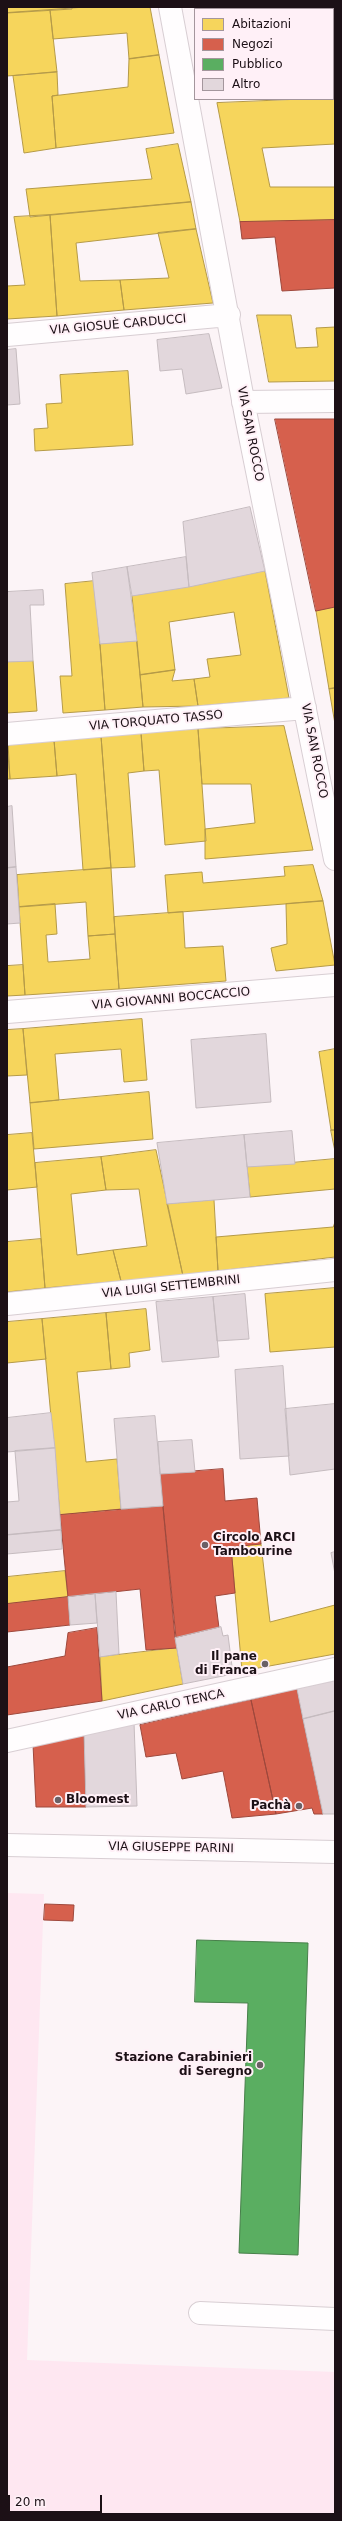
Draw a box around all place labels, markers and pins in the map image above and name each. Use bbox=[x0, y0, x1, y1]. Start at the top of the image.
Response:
place label: Circolo ARCI Tambourine bbox=[213, 1531, 296, 1559]
marker: Circolo ARCI Tambourine bbox=[200, 1540, 210, 1550]
place label: Il pane di Franca bbox=[195, 1650, 257, 1678]
marker: Il pane di Franca bbox=[260, 1659, 270, 1669]
place label: Bloomest bbox=[66, 1793, 129, 1807]
marker: Bloomest bbox=[53, 1795, 63, 1805]
place label: Pachà bbox=[251, 1799, 291, 1813]
marker: Pachà bbox=[294, 1801, 304, 1811]
place label: Stazione Carabinieri di Seregno bbox=[115, 2051, 252, 2079]
marker: Stazione Carabinieri di Seregno bbox=[255, 2060, 265, 2070]

